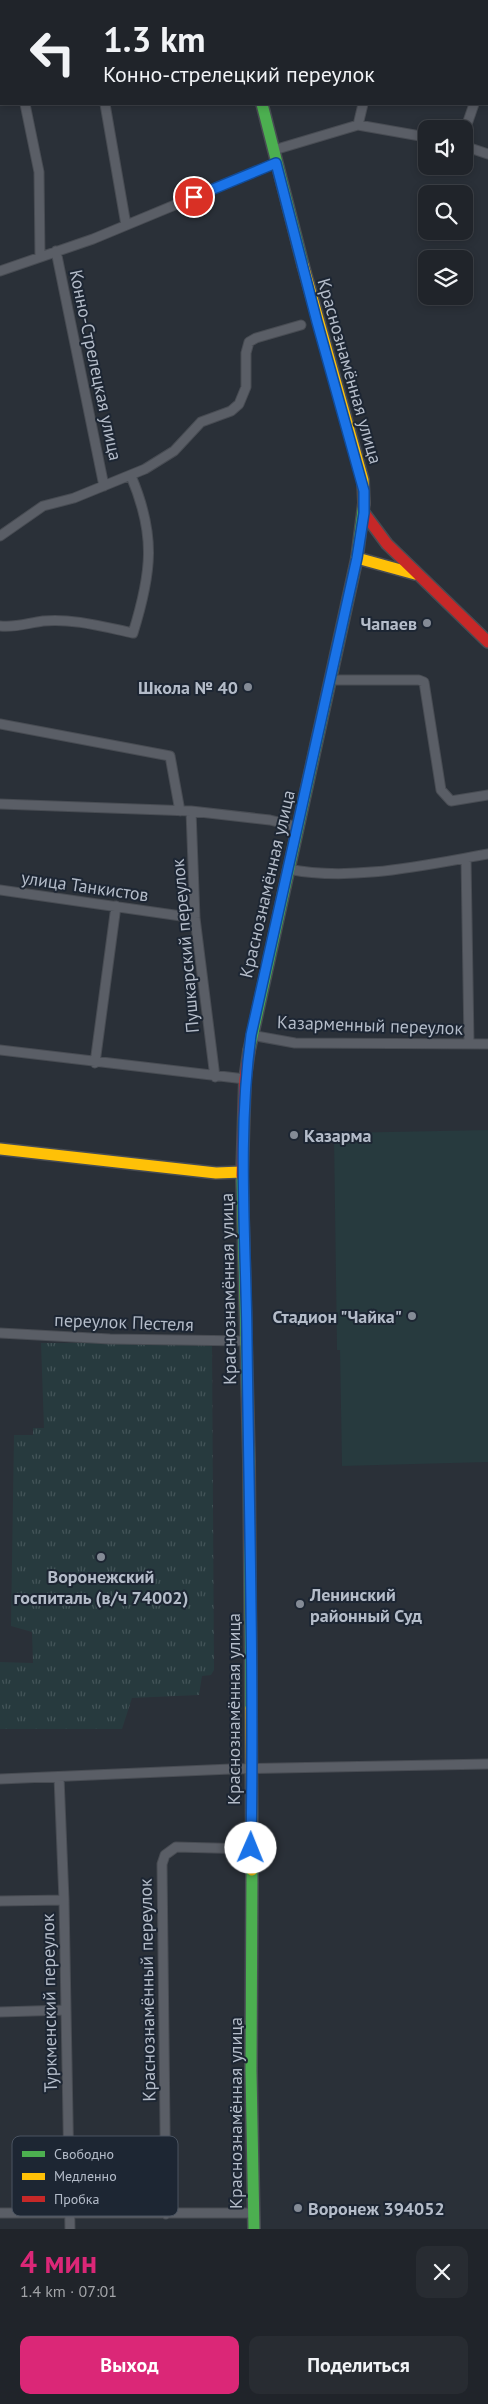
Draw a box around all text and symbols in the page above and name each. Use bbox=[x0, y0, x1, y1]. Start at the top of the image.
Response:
text: 1.3 km bbox=[103, 16, 206, 62]
icon: left bbox=[20, 20, 85, 85]
text: Конно-стрелецкий переулок bbox=[103, 60, 375, 88]
map controls bbox=[418, 120, 473, 305]
button: sound bbox=[418, 120, 473, 175]
pin bbox=[173, 176, 215, 218]
icon: arrive bbox=[180, 183, 208, 211]
button: search bbox=[418, 185, 473, 240]
button: layers bbox=[418, 250, 473, 305]
street label: Конно-Стрелецкая улица bbox=[65, 267, 127, 463]
street label: Краснознамённая улица bbox=[312, 276, 388, 466]
place label: Чапаев bbox=[360, 612, 417, 635]
marker: Чапаев bbox=[421, 617, 433, 629]
place label: Школа № 40 bbox=[138, 676, 238, 699]
marker: Школа № 40 bbox=[242, 681, 254, 693]
street label: Краснознамённая улица bbox=[234, 788, 300, 980]
street label: Пушкарский переулок bbox=[166, 858, 204, 1034]
street label: улица Танкистов bbox=[20, 866, 150, 906]
street label: Казарменный переулок bbox=[277, 1010, 464, 1040]
place label: Казарма bbox=[304, 1124, 371, 1147]
marker: Казарма bbox=[288, 1129, 300, 1141]
street label: Краснознамённая улица bbox=[215, 1193, 241, 1385]
place label: Стадион "Чайка" bbox=[273, 1305, 402, 1328]
street label: переулок Пестеля bbox=[54, 1308, 194, 1336]
marker: Стадион "Чайка" bbox=[406, 1310, 418, 1322]
marker: Воронежский госпиталь (в/ч 74002) bbox=[95, 1551, 107, 1563]
place label: Воронежский госпиталь (в/ч 74002) bbox=[14, 1565, 188, 1609]
place label: Ленинский районный Суд bbox=[309, 1583, 422, 1627]
marker: Ленинский районный Суд bbox=[294, 1598, 306, 1610]
street label: Краснознамённая улица bbox=[222, 1613, 245, 1805]
position arrow bbox=[224, 1821, 276, 1873]
street label: Краснознамённый переулок bbox=[134, 1878, 160, 2102]
street label: Туркменский переулок bbox=[36, 1913, 62, 2093]
street label: Краснознамённая улица bbox=[224, 2017, 247, 2209]
legend bbox=[12, 2136, 178, 2216]
text: Свободно bbox=[54, 2145, 114, 2163]
text: Медленно bbox=[54, 2167, 117, 2185]
text: Пробка bbox=[54, 2190, 99, 2208]
place label: Воронеж 394052 bbox=[308, 2197, 445, 2220]
marker: Воронеж 394052 bbox=[292, 2202, 304, 2214]
text: 4 мин bbox=[20, 2242, 97, 2281]
button: close bbox=[416, 2246, 468, 2298]
text: 1.4 km · 07:01 bbox=[20, 2281, 117, 2301]
button: Выход bbox=[20, 2336, 239, 2394]
button: Поделиться bbox=[249, 2336, 468, 2394]

